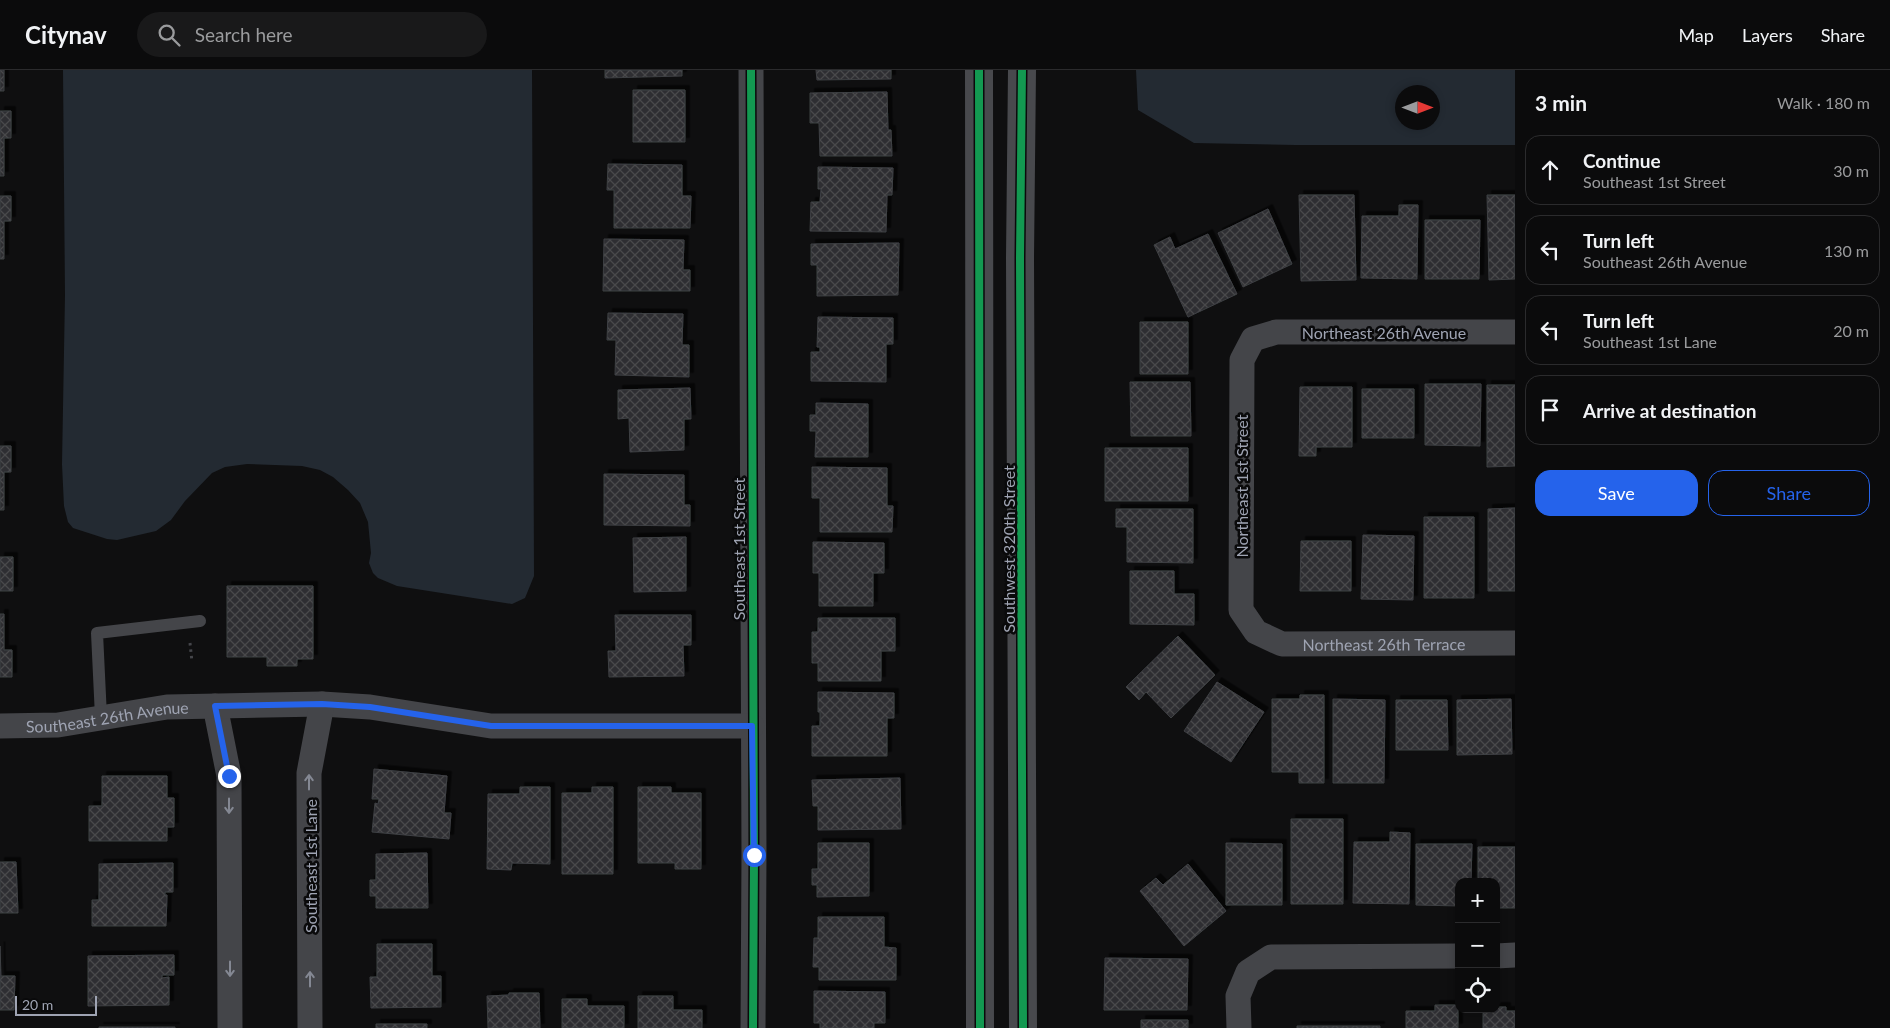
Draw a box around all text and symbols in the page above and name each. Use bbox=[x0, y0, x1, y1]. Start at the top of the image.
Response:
search box bbox=[137, 12, 487, 57]
text: Citynav bbox=[25, 20, 107, 49]
icon: search bbox=[155, 21, 183, 49]
text: Search here bbox=[195, 23, 293, 46]
text: Map bbox=[1678, 24, 1714, 46]
text: Layers bbox=[1742, 24, 1793, 46]
text: Share bbox=[1821, 24, 1865, 46]
north arrow bbox=[1395, 85, 1440, 130]
text: 3 min bbox=[1535, 90, 1587, 115]
text: Walk · 180 m bbox=[1777, 93, 1870, 112]
text: Continue bbox=[1583, 149, 1661, 172]
icon: ahead bbox=[1536, 156, 1564, 184]
text: 30 m bbox=[1833, 161, 1869, 180]
text: Southeast 1st Street bbox=[1583, 172, 1726, 191]
text: Turn left bbox=[1583, 229, 1654, 252]
icon: left bbox=[1536, 236, 1564, 264]
text: 130 m bbox=[1824, 241, 1869, 260]
text: Southeast 26th Avenue bbox=[1583, 252, 1747, 271]
text: Turn left bbox=[1583, 309, 1654, 332]
icon: left bbox=[1536, 316, 1564, 344]
text: 20 m bbox=[1833, 321, 1869, 340]
street label: Northeast 26th Avenue bbox=[1302, 323, 1466, 342]
text: Southeast 1st Lane bbox=[1583, 332, 1717, 351]
icon: arrive bbox=[1536, 396, 1564, 424]
text: Arrive at destination bbox=[1583, 399, 1756, 422]
street label: Northeast 1st Street bbox=[1232, 414, 1251, 557]
street label: Southwest 320th Street bbox=[999, 465, 1018, 633]
button: Save bbox=[1535, 470, 1698, 516]
button: Share bbox=[1708, 470, 1870, 516]
street label: Southeast 1st Street bbox=[729, 477, 748, 620]
street label: Northeast 26th Terrace bbox=[1302, 634, 1466, 653]
street label: Southeast 26th Avenue bbox=[26, 697, 189, 735]
route end bbox=[218, 765, 241, 788]
one-way arrow bbox=[304, 774, 314, 790]
one-way arrow bbox=[224, 798, 234, 814]
street label: Southeast 1st Lane bbox=[301, 799, 320, 933]
route start bbox=[743, 844, 766, 867]
map controls bbox=[1455, 878, 1500, 1013]
button: + bbox=[1455, 878, 1500, 923]
button: − bbox=[1455, 923, 1500, 968]
one-way arrow bbox=[225, 960, 235, 976]
button: locate bbox=[1455, 968, 1500, 1013]
one-way arrow bbox=[305, 972, 315, 988]
scale bar bbox=[15, 993, 98, 1016]
text: 20 m bbox=[22, 996, 53, 1013]

